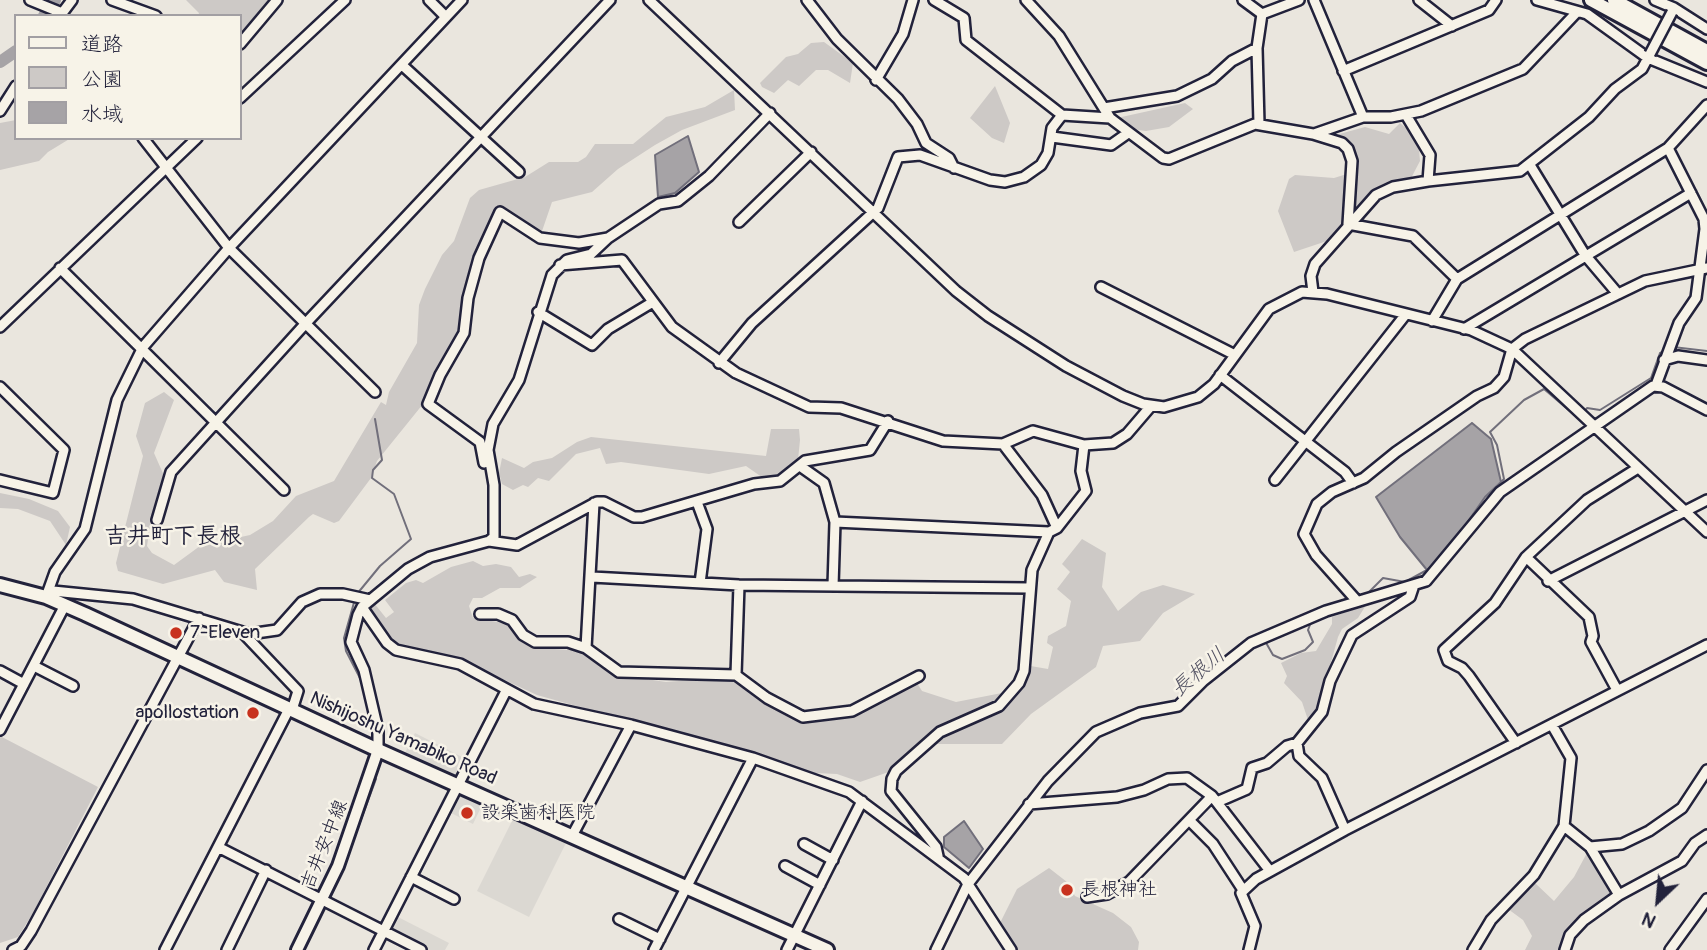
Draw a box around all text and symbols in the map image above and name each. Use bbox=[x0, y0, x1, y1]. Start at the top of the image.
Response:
legend bbox=[14, 14, 242, 140]
text: 道路 bbox=[81, 31, 123, 58]
text: 公園 bbox=[81, 66, 123, 93]
text: 水域 bbox=[81, 101, 123, 128]
district label: 吉井町下長根 bbox=[104, 523, 242, 551]
place label: 7-Eleven bbox=[190, 622, 260, 644]
marker: 7-Eleven bbox=[168, 625, 184, 641]
water label: 長根川 bbox=[1167, 643, 1231, 703]
street label: Nishijoshu Yamabiko Road bbox=[306, 687, 500, 791]
place label: apollostation bbox=[136, 702, 239, 724]
marker: apollostation bbox=[245, 705, 261, 721]
street label: 吉井安中線 bbox=[297, 797, 353, 893]
place label: 設楽歯科医院 bbox=[481, 802, 595, 824]
marker: 設楽歯科医院 bbox=[459, 805, 475, 821]
north arrow bbox=[1623, 866, 1693, 936]
place label: 長根神社 bbox=[1081, 879, 1157, 901]
marker: 長根神社 bbox=[1059, 882, 1075, 898]
text: N bbox=[1638, 906, 1660, 933]

